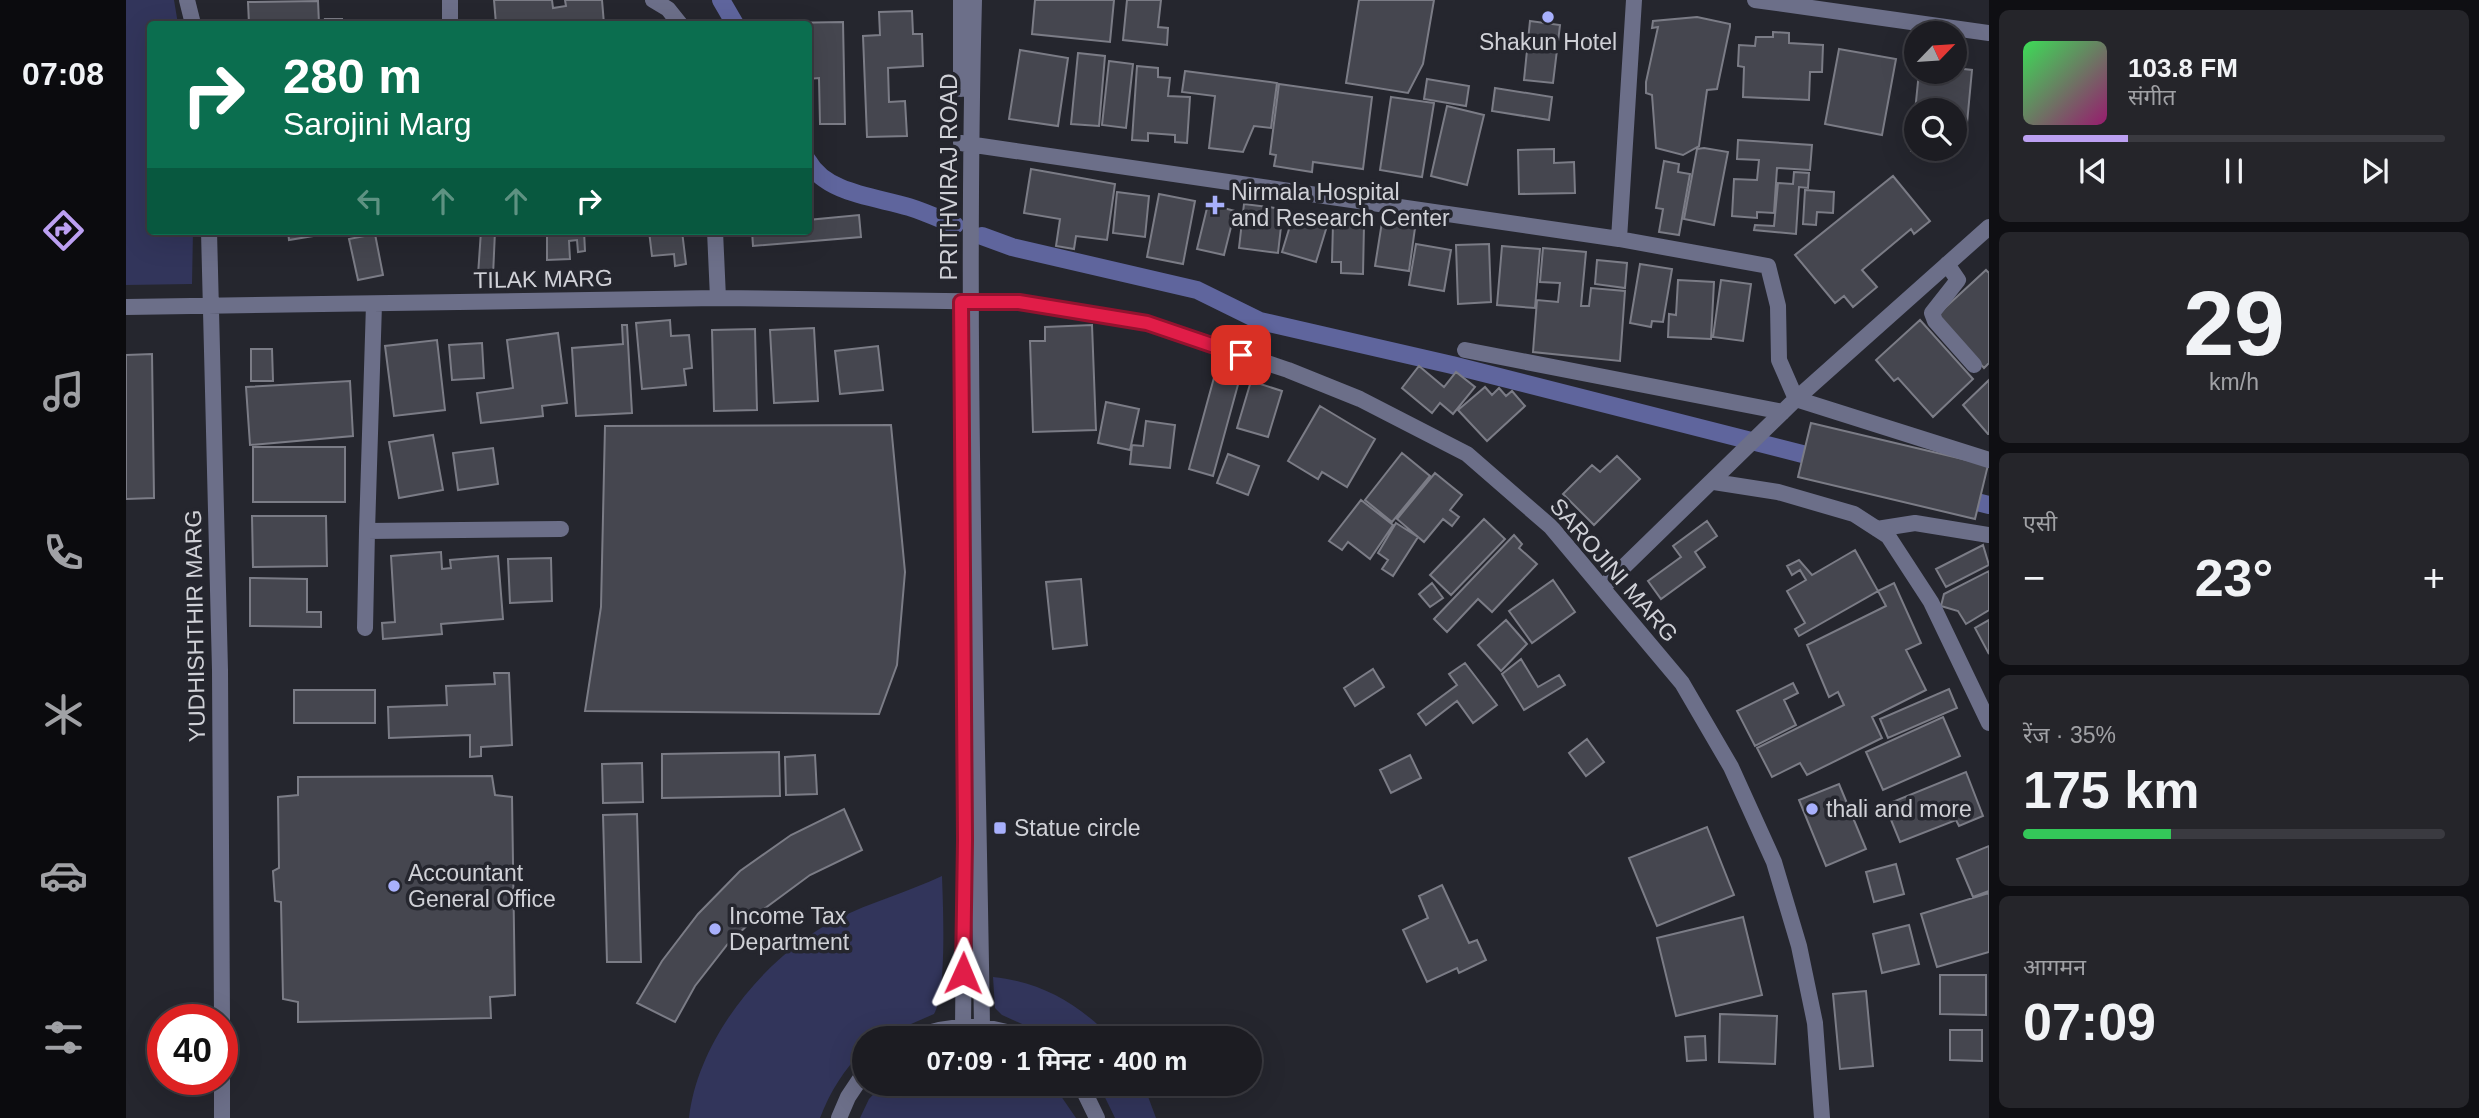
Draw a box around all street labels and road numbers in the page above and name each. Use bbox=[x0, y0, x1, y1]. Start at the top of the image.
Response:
street label: PRITHVIRAJ ROAD bbox=[936, 73, 962, 281]
street label: TILAK MARG bbox=[473, 265, 613, 293]
street label: SAROJINI MARG bbox=[1545, 493, 1683, 647]
street label: YUDHISHTHIR MARG bbox=[180, 510, 210, 742]

